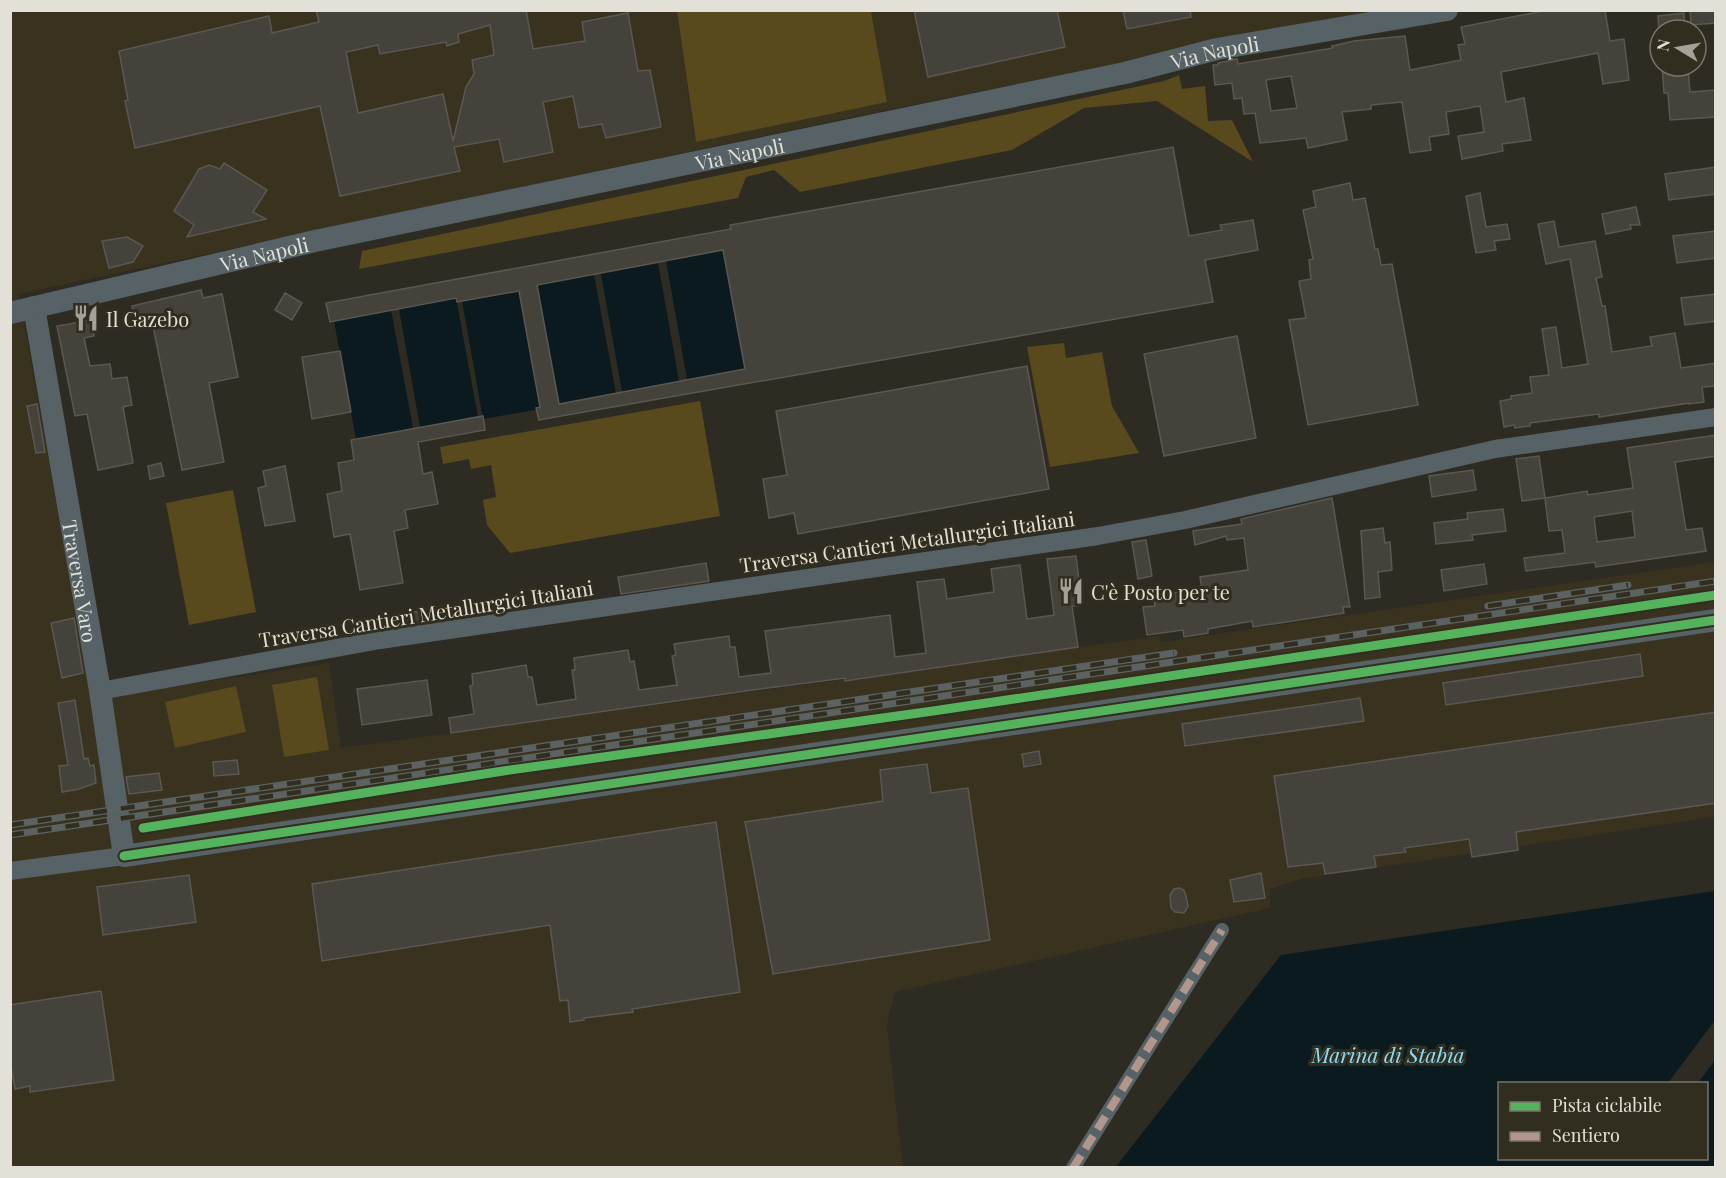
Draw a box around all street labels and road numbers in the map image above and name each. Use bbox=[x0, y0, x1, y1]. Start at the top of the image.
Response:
street label: Via Napoli bbox=[1166, 29, 1261, 74]
street label: Via Napoli bbox=[692, 131, 787, 176]
street label: Via Napoli bbox=[216, 229, 311, 277]
street label: Traversa Cantieri Metallurgici Italiani bbox=[738, 504, 1076, 578]
street label: Traversa Varo bbox=[57, 518, 105, 644]
street label: Traversa Cantieri Metallurgici Italiani bbox=[257, 573, 595, 653]

